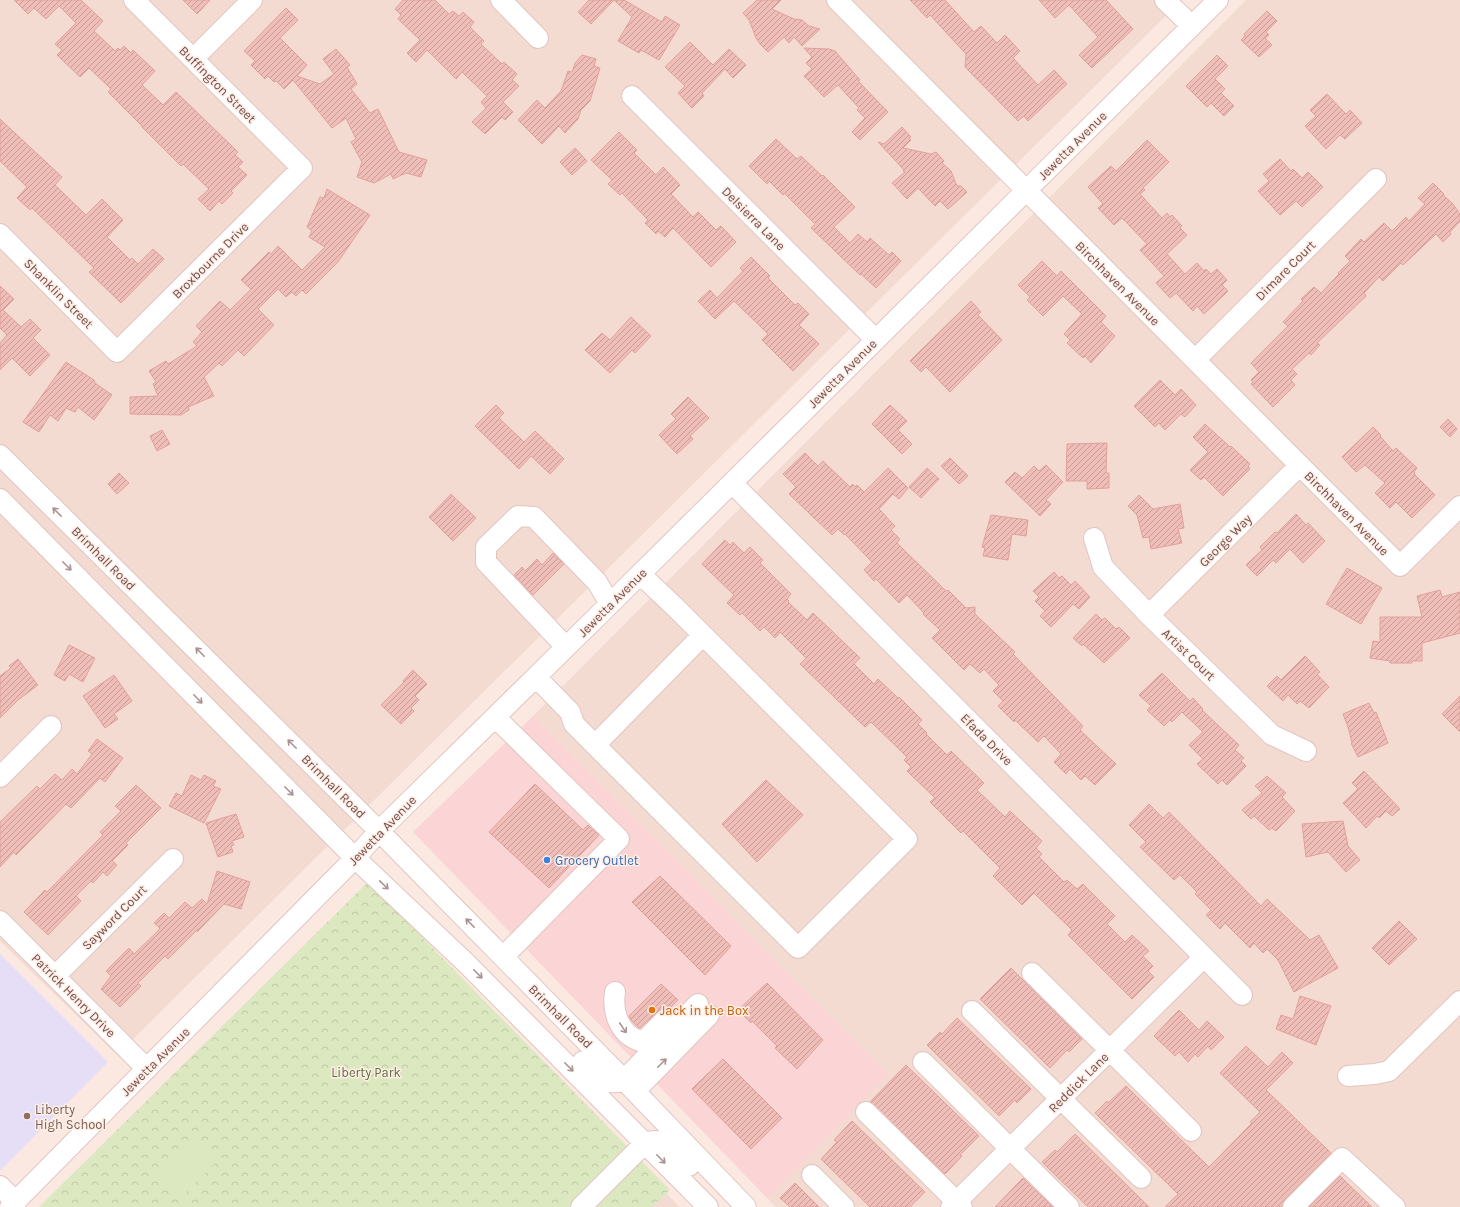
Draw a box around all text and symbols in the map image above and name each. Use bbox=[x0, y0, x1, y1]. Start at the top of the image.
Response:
street label: Buffington Street bbox=[176, 43, 259, 126]
street label: Jewetta Avenue bbox=[1035, 108, 1110, 183]
street label: Delsierra Lane bbox=[719, 183, 789, 253]
street label: Broxbourne Drive bbox=[169, 219, 252, 302]
street label: Dimare Court bbox=[1252, 237, 1319, 304]
street label: Birchhaven Avenue bbox=[1072, 238, 1163, 329]
street label: Shanklin Street bbox=[21, 255, 97, 331]
street label: Jewetta Avenue bbox=[805, 336, 880, 411]
street label: Birchhaven Avenue bbox=[1301, 468, 1392, 559]
one-way arrow bbox=[52, 507, 62, 517]
street label: George Way bbox=[1196, 511, 1255, 570]
street label: Brimhall Road bbox=[69, 523, 139, 593]
one-way arrow bbox=[62, 561, 72, 571]
street label: Jewetta Avenue bbox=[575, 565, 650, 640]
street label: Artist Court bbox=[1159, 625, 1218, 684]
one-way arrow bbox=[195, 648, 205, 657]
one-way arrow bbox=[193, 694, 203, 704]
street label: Efada Drive bbox=[958, 710, 1016, 769]
one-way arrow bbox=[287, 739, 297, 749]
street label: Brimhall Road bbox=[299, 751, 369, 821]
one-way arrow bbox=[284, 786, 294, 796]
street label: Jewetta Avenue bbox=[345, 792, 420, 868]
place label: Grocery Outlet bbox=[555, 853, 639, 868]
marker: Grocery Outlet bbox=[542, 855, 552, 865]
one-way arrow bbox=[379, 880, 389, 889]
street label: Sayword Court bbox=[79, 882, 150, 953]
one-way arrow bbox=[465, 918, 475, 928]
street label: Patrick Henry Drive bbox=[29, 950, 119, 1041]
one-way arrow bbox=[473, 970, 483, 979]
street label: Brimhall Road bbox=[526, 981, 596, 1051]
place label: Jack in the Box bbox=[660, 1003, 749, 1018]
marker: Jack in the Box bbox=[647, 1005, 657, 1015]
one-way arrow bbox=[619, 1023, 627, 1034]
street label: Jewetta Avenue bbox=[118, 1024, 193, 1099]
street label: Reddick Lane bbox=[1045, 1049, 1112, 1116]
one-way arrow bbox=[657, 1058, 667, 1068]
one-way arrow bbox=[564, 1062, 574, 1071]
park label: Liberty Park bbox=[331, 1065, 401, 1080]
place label: Liberty High School bbox=[35, 1102, 106, 1132]
marker: Liberty High School bbox=[22, 1111, 32, 1121]
one-way arrow bbox=[656, 1154, 666, 1164]

